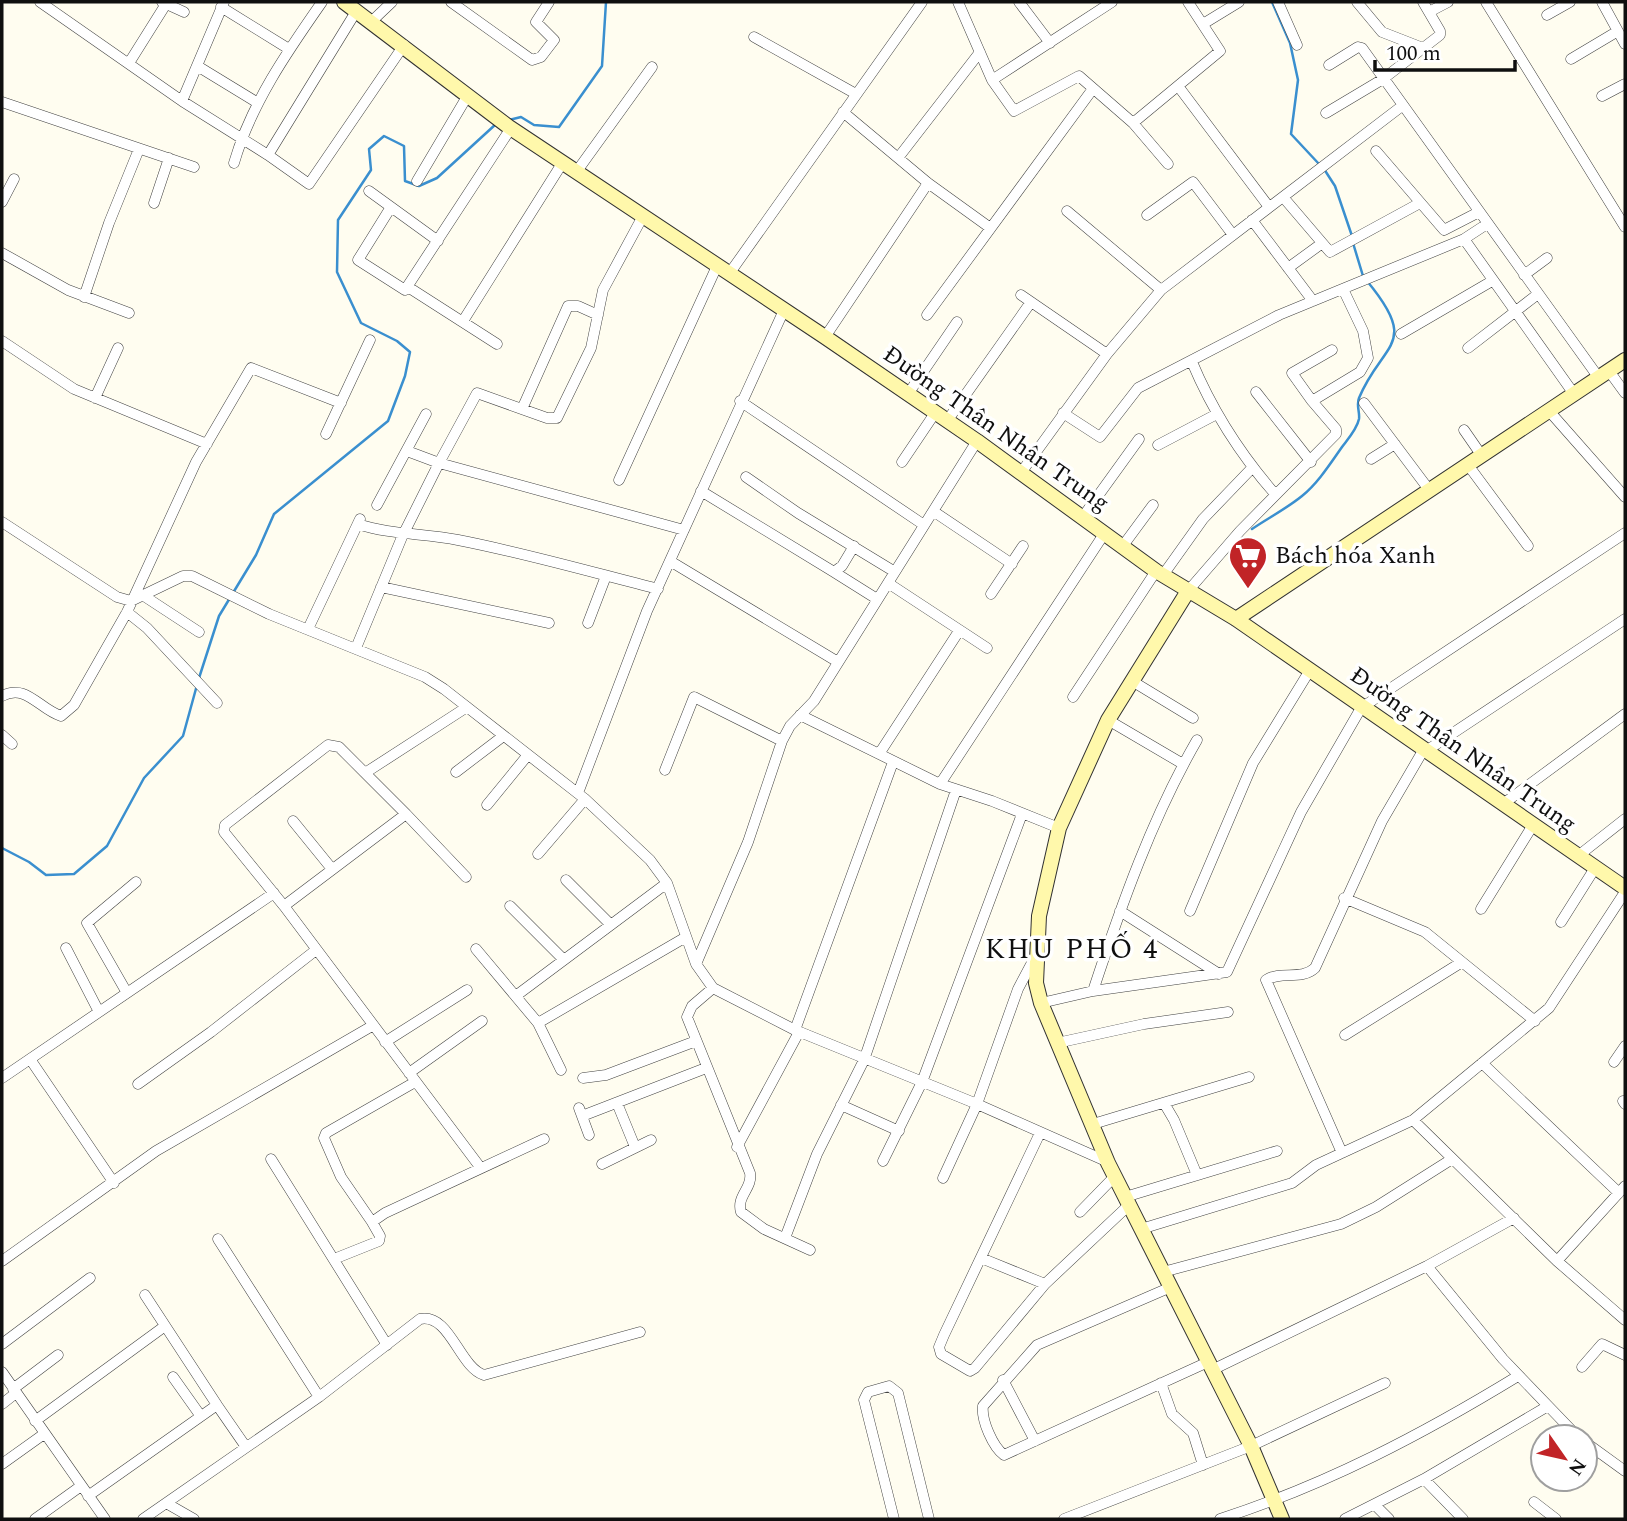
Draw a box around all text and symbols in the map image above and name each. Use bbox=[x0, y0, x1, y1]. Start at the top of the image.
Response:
scale bar bbox=[1375, 28, 1515, 72]
text: 100 m bbox=[1386, 38, 1441, 70]
street label: Đường Thân Nhân Trung bbox=[875, 337, 1117, 521]
supermarket icon: Bách hóa Xanh bbox=[1227, 535, 1269, 590]
place label: Bách hóa Xanh bbox=[1275, 538, 1436, 574]
street label: Đường Thân Nhân Trung bbox=[1342, 658, 1584, 842]
district label: KHU PHỐ 4 bbox=[985, 928, 1159, 971]
north arrow bbox=[1529, 1423, 1599, 1493]
text: N bbox=[1560, 1452, 1593, 1481]

